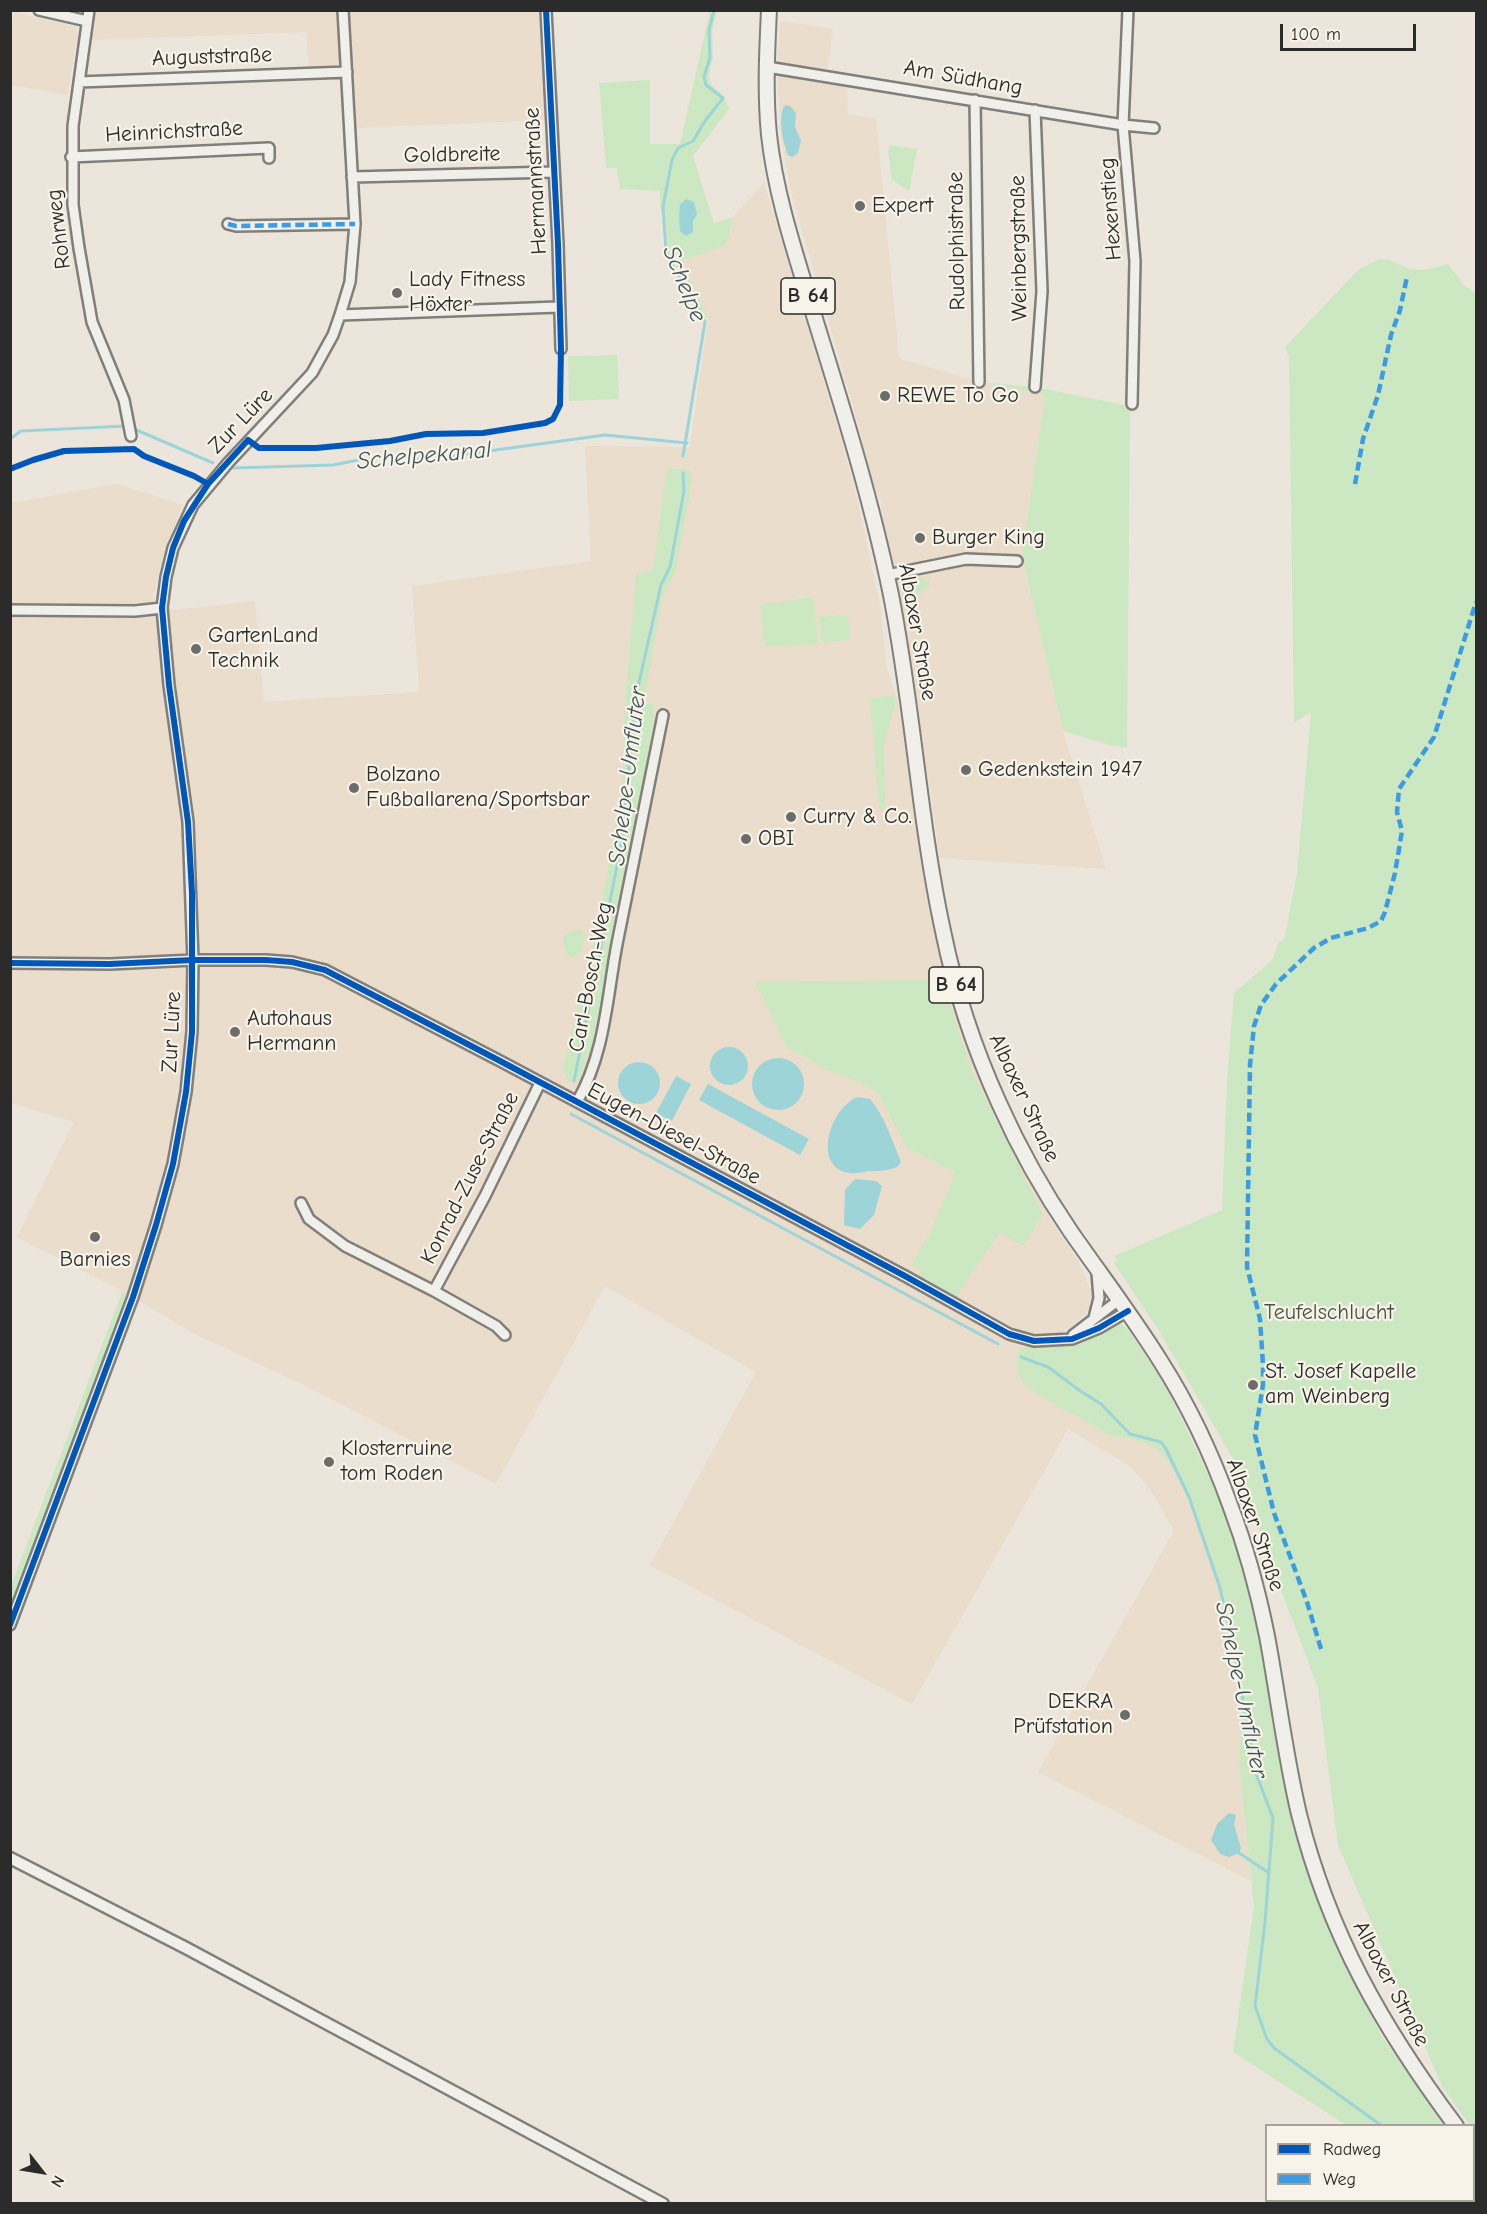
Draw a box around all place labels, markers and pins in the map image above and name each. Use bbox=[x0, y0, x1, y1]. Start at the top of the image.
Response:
place label: Expert bbox=[872, 193, 933, 219]
marker: Expert bbox=[853, 199, 867, 213]
place label: Lady Fitness Höxter bbox=[409, 267, 525, 318]
marker: Lady Fitness Höxter bbox=[390, 286, 404, 300]
place label: REWE To Go bbox=[897, 383, 1019, 409]
marker: REWE To Go bbox=[878, 389, 892, 403]
place label: Burger King bbox=[932, 525, 1045, 551]
marker: Burger King bbox=[913, 531, 927, 545]
place label: GartenLand Technik bbox=[208, 623, 318, 674]
marker: GartenLand Technik bbox=[189, 642, 203, 656]
place label: Gedenkstein 1947 bbox=[978, 757, 1142, 783]
place label: Bolzano Fußballarena/Sportsbar bbox=[366, 762, 590, 813]
marker: Gedenkstein 1947 bbox=[959, 763, 973, 777]
marker: Bolzano Fußballarena/Sportsbar bbox=[347, 781, 361, 795]
place label: Curry & Co. bbox=[803, 804, 912, 830]
marker: Curry & Co. bbox=[784, 810, 798, 824]
place label: OBI bbox=[758, 826, 794, 852]
marker: OBI bbox=[739, 832, 753, 846]
place label: Autohaus Hermann bbox=[247, 1006, 337, 1058]
marker: Autohaus Hermann bbox=[228, 1025, 242, 1039]
marker: Barnies bbox=[88, 1230, 102, 1244]
place label: Barnies bbox=[59, 1247, 131, 1273]
place label: St. Josef Kapelle am Weinberg bbox=[1265, 1359, 1416, 1410]
marker: St. Josef Kapelle am Weinberg bbox=[1246, 1378, 1260, 1392]
place label: Klosterruine tom Roden bbox=[341, 1436, 452, 1488]
marker: Klosterruine tom Roden bbox=[322, 1455, 336, 1469]
place label: DEKRA Prüfstation bbox=[1013, 1689, 1113, 1741]
marker: DEKRA Prüfstation bbox=[1118, 1708, 1132, 1722]

